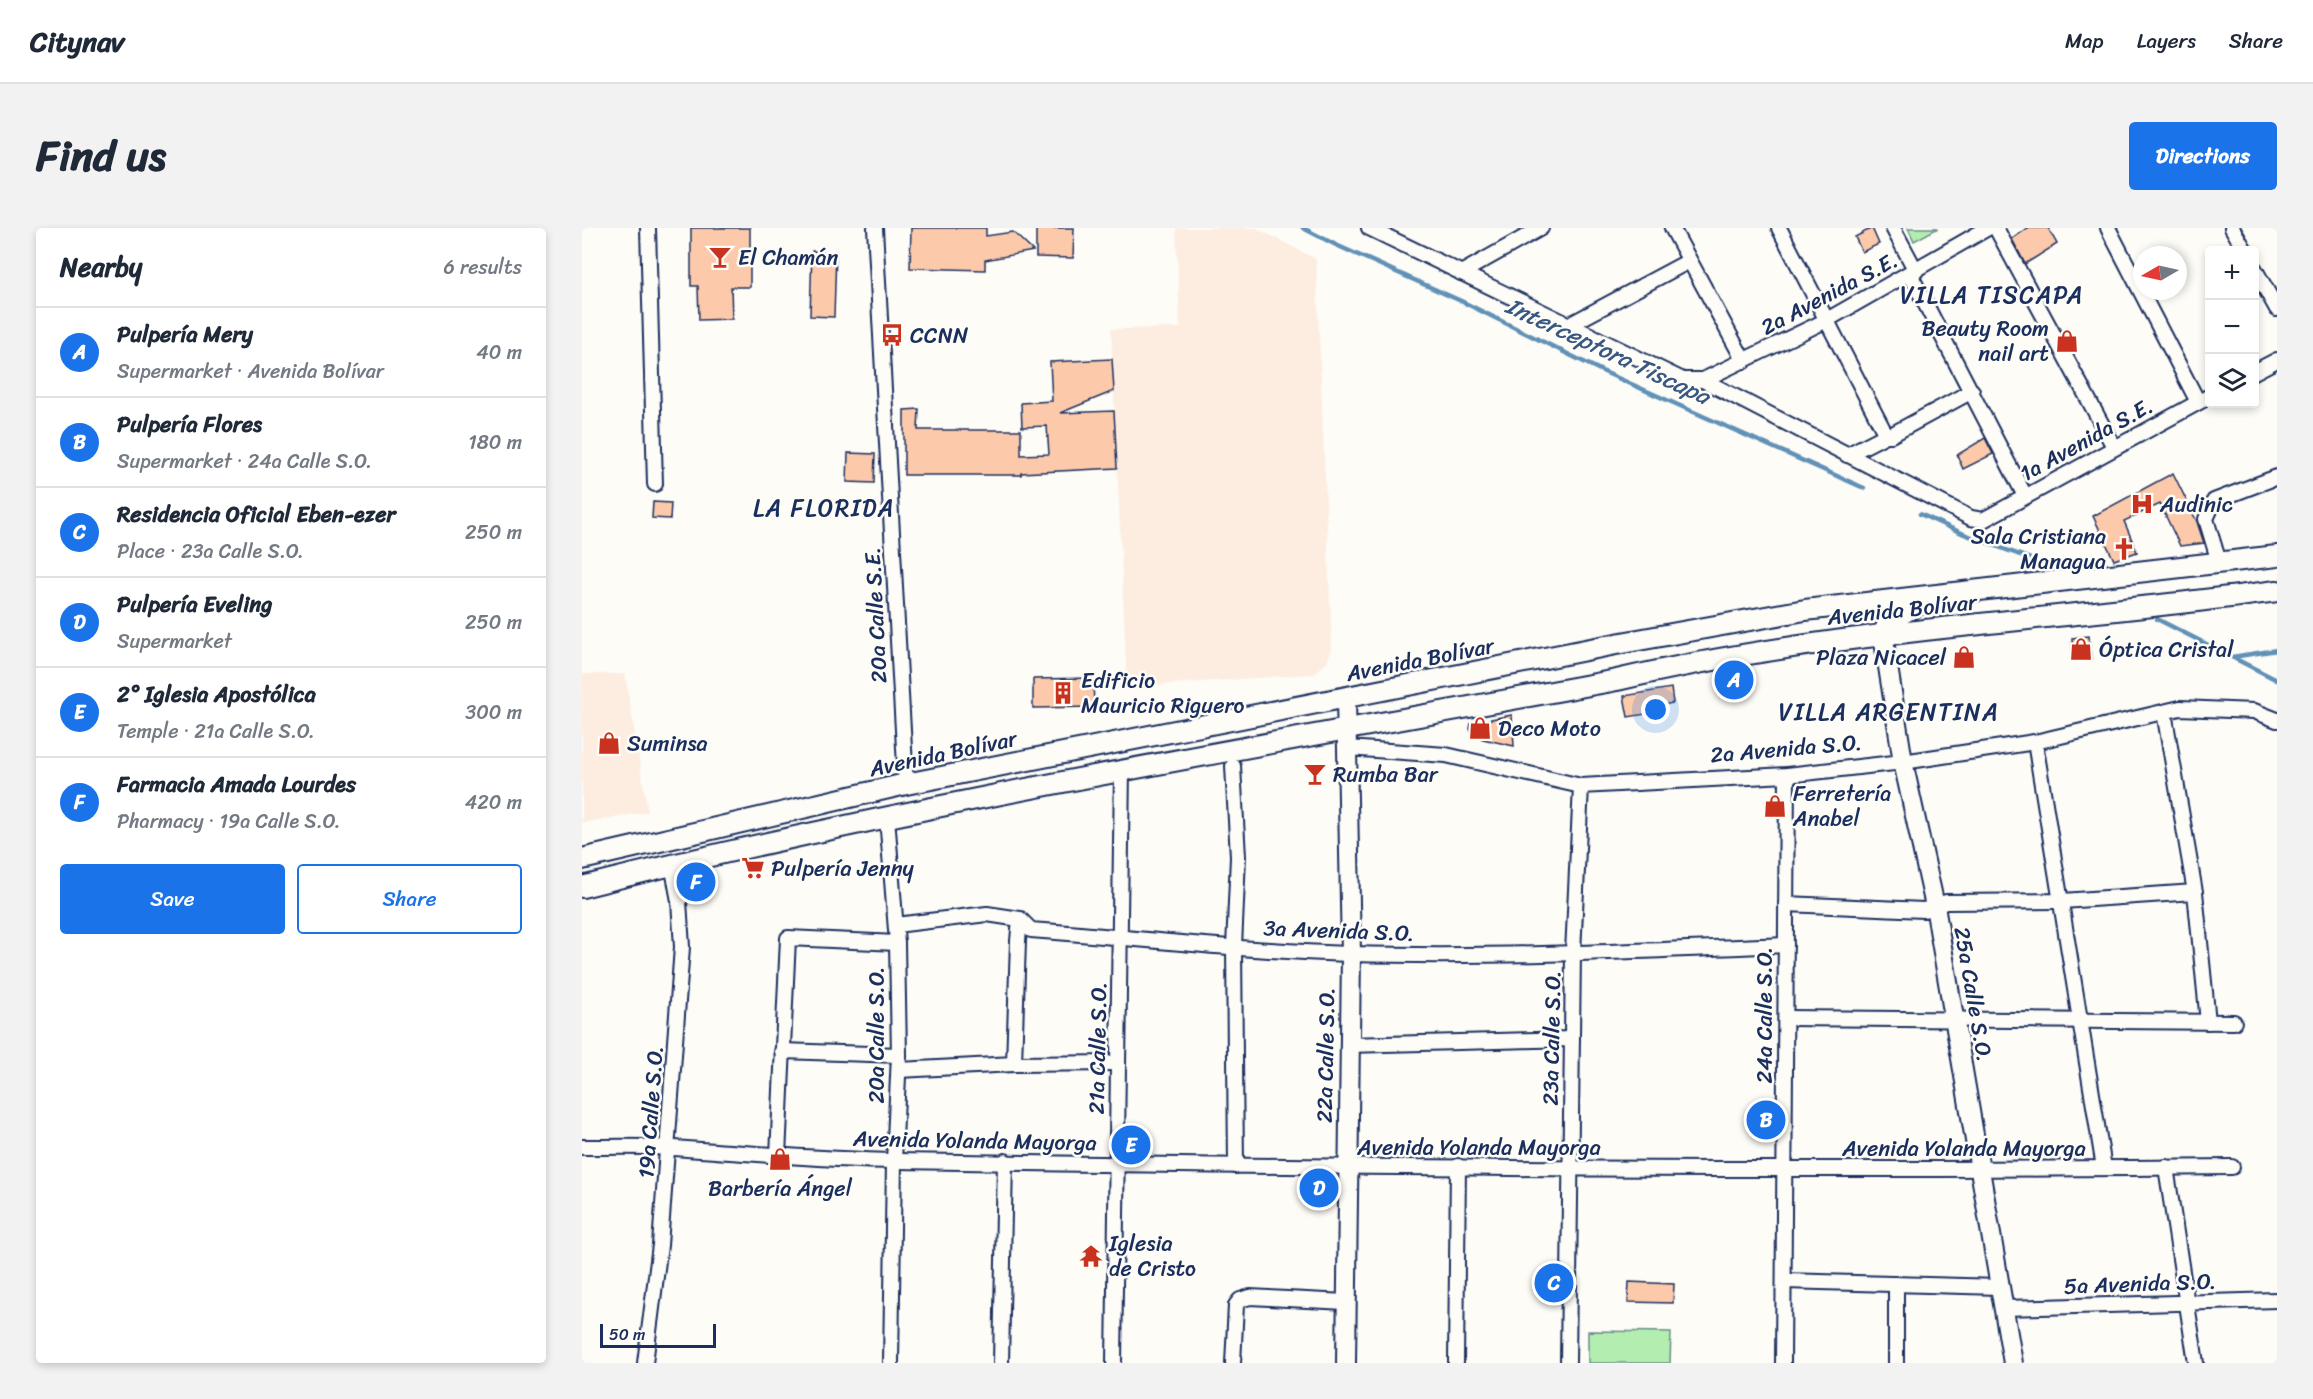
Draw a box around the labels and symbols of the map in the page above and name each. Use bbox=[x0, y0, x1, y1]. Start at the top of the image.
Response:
place label: El Chamán bbox=[738, 238, 838, 277]
street label: 2a Avenida S.E. bbox=[1753, 241, 1905, 346]
bar icon: El Chamán bbox=[707, 244, 733, 270]
north arrow bbox=[2133, 246, 2187, 300]
district label: VILLA TISCAPA bbox=[1900, 274, 2084, 316]
water label: Interceptora Tiscapa bbox=[1498, 285, 1719, 418]
place label: Beauty Room nail art bbox=[1922, 309, 2049, 373]
place label: CCNN bbox=[910, 316, 968, 355]
bus stop icon: CCNN bbox=[879, 322, 905, 348]
shop icon: Beauty Room nail art bbox=[2054, 328, 2080, 354]
street label: 1a Avenida S.E. bbox=[2012, 387, 2160, 492]
place label: Audinic bbox=[2159, 485, 2233, 524]
district label: LA FLORIDA bbox=[753, 487, 895, 529]
hospital icon: Audinic bbox=[2129, 491, 2155, 517]
place label: Sala Cristiana Managua bbox=[1971, 517, 2106, 581]
church icon: Sala Cristiana Managua bbox=[2111, 536, 2137, 562]
street label: 20a Calle S.E. bbox=[852, 546, 899, 684]
street label: Avenida Bolívar bbox=[1824, 582, 1980, 637]
street label: Avenida Bolívar bbox=[1342, 626, 1498, 693]
place label: Óptica Cristal bbox=[2099, 630, 2234, 669]
shop icon: Óptica Cristal bbox=[2068, 636, 2094, 662]
place label: Plaza Nicacel bbox=[1816, 638, 1947, 677]
shop icon: Plaza Nicacel bbox=[1951, 644, 1977, 670]
pin: A bbox=[1714, 658, 1754, 702]
place label: Edificio Mauricio Riguero bbox=[1081, 661, 1244, 725]
building icon: Edificio Mauricio Riguero bbox=[1050, 680, 1076, 706]
district label: VILLA ARGENTINA bbox=[1779, 691, 1999, 733]
your location bbox=[1641, 695, 1670, 724]
place label: Deco Moto bbox=[1498, 709, 1601, 748]
shop icon: Deco Moto bbox=[1467, 715, 1493, 741]
street label: Avenida Bolívar bbox=[865, 719, 1021, 788]
street label: 2a Avenida S.O. bbox=[1709, 722, 1863, 775]
place label: Suminsa bbox=[627, 724, 708, 763]
shop icon: Suminsa bbox=[596, 730, 622, 756]
place label: Rumba Bar bbox=[1333, 755, 1439, 794]
bar icon: Rumba Bar bbox=[1302, 761, 1328, 787]
place label: Ferretería Anabel bbox=[1792, 774, 1891, 838]
shop icon: Ferretería Anabel bbox=[1762, 793, 1788, 819]
place label: Pulpería Jenny bbox=[771, 849, 915, 888]
supermarket icon: Pulpería Jenny bbox=[740, 855, 766, 881]
pin: F bbox=[676, 860, 716, 904]
street label: 3a Avenida S.O. bbox=[1263, 908, 1415, 953]
street label: 25a Calle S.O. bbox=[1942, 923, 2005, 1065]
street label: 24a Calle S.O. bbox=[1745, 947, 1784, 1083]
street label: 20a Calle S.O. bbox=[857, 966, 896, 1104]
street label: 23a Calle S.O. bbox=[1531, 970, 1572, 1106]
street label: 21a Calle S.O. bbox=[1077, 981, 1118, 1115]
street label: 22a Calle S.O. bbox=[1305, 987, 1346, 1123]
street label: 19a Calle S.O. bbox=[626, 1044, 675, 1180]
pin: B bbox=[1746, 1098, 1786, 1142]
street label: Avenida Yolanda Mayorga bbox=[852, 1119, 1097, 1162]
pin: E bbox=[1112, 1122, 1150, 1168]
street label: Avenida Yolanda Mayorga bbox=[1356, 1128, 1601, 1167]
street label: Avenida Yolanda Mayorga bbox=[1841, 1129, 2086, 1168]
shop icon: Barbería Ángel bbox=[767, 1146, 793, 1172]
pin: D bbox=[1300, 1166, 1338, 1210]
place label: Barbería Ángel bbox=[708, 1169, 853, 1208]
place label: Iglesia de Cristo bbox=[1108, 1224, 1196, 1288]
temple icon: Iglesia de Cristo bbox=[1078, 1243, 1104, 1269]
pin: C bbox=[1534, 1260, 1574, 1306]
street label: 5a Avenida S.O. bbox=[2063, 1261, 2217, 1306]
scale bar bbox=[600, 1321, 716, 1348]

